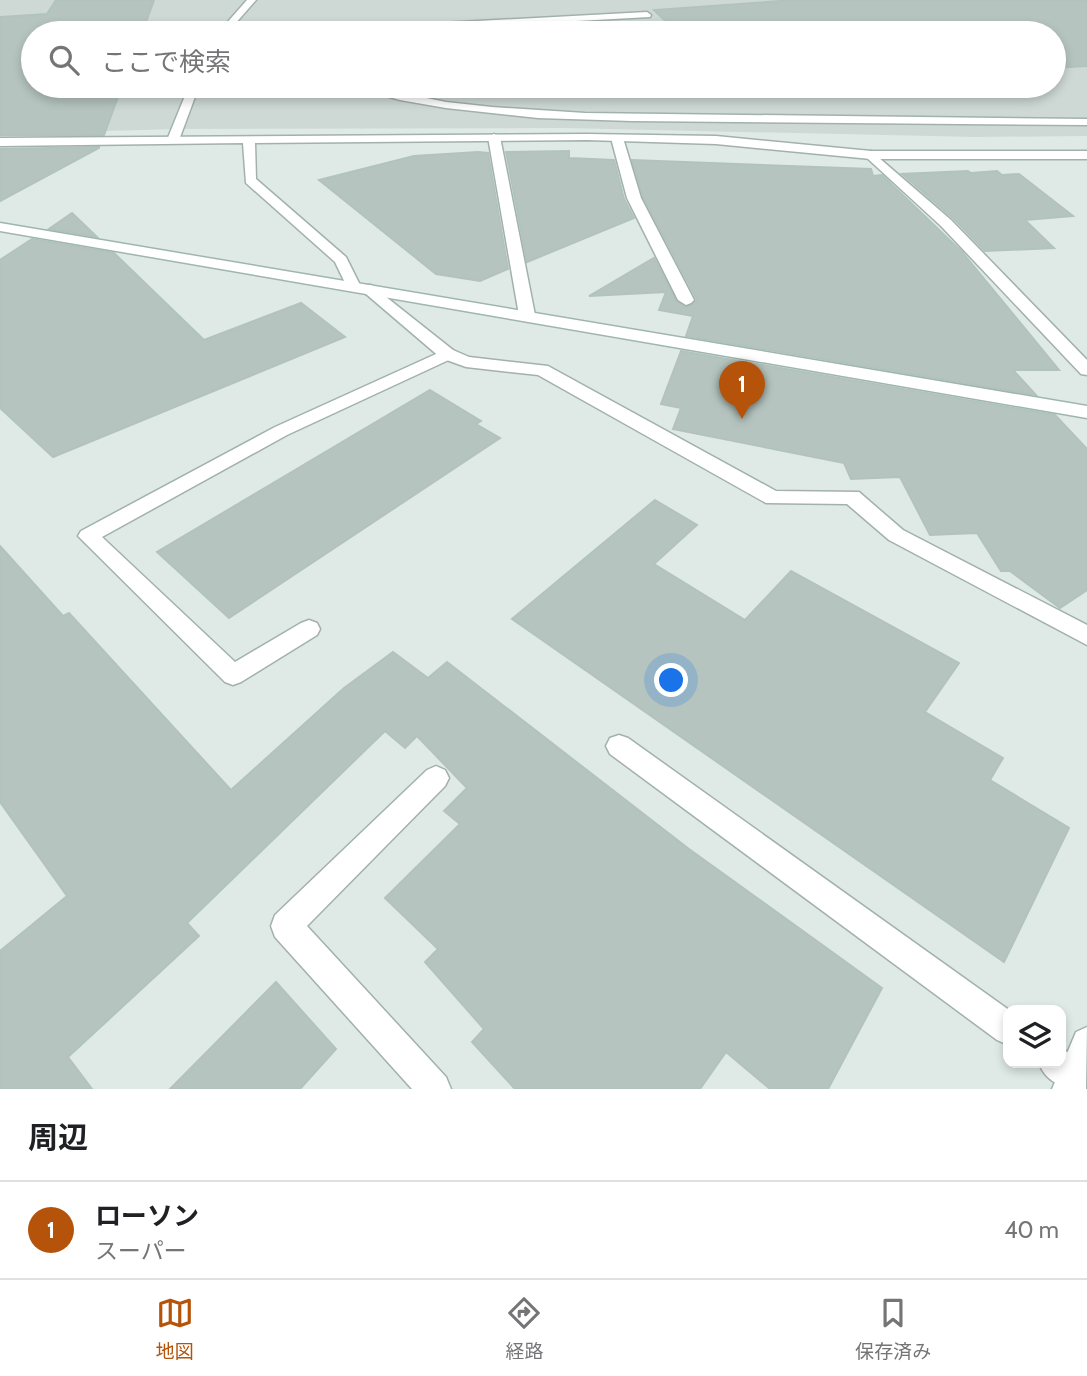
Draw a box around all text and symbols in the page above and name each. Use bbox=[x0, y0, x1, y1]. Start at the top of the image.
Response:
search box bbox=[21, 21, 1066, 98]
icon: search bbox=[45, 41, 83, 79]
text: ここで検索 bbox=[101, 46, 231, 78]
pin: 1 bbox=[719, 361, 765, 419]
your location bbox=[654, 663, 688, 697]
map controls bbox=[1003, 1005, 1066, 1068]
button: layers bbox=[1003, 1005, 1066, 1068]
text: 周辺 bbox=[28, 1119, 88, 1156]
text: ローソン bbox=[95, 1200, 199, 1232]
text: 1 bbox=[47, 1216, 55, 1244]
text: 40 m bbox=[1004, 1216, 1059, 1244]
text: スーパー bbox=[95, 1237, 187, 1265]
tab: 地図 bbox=[156, 1294, 194, 1363]
tab: 経路 bbox=[505, 1294, 543, 1363]
tab: 保存済み bbox=[855, 1294, 931, 1363]

